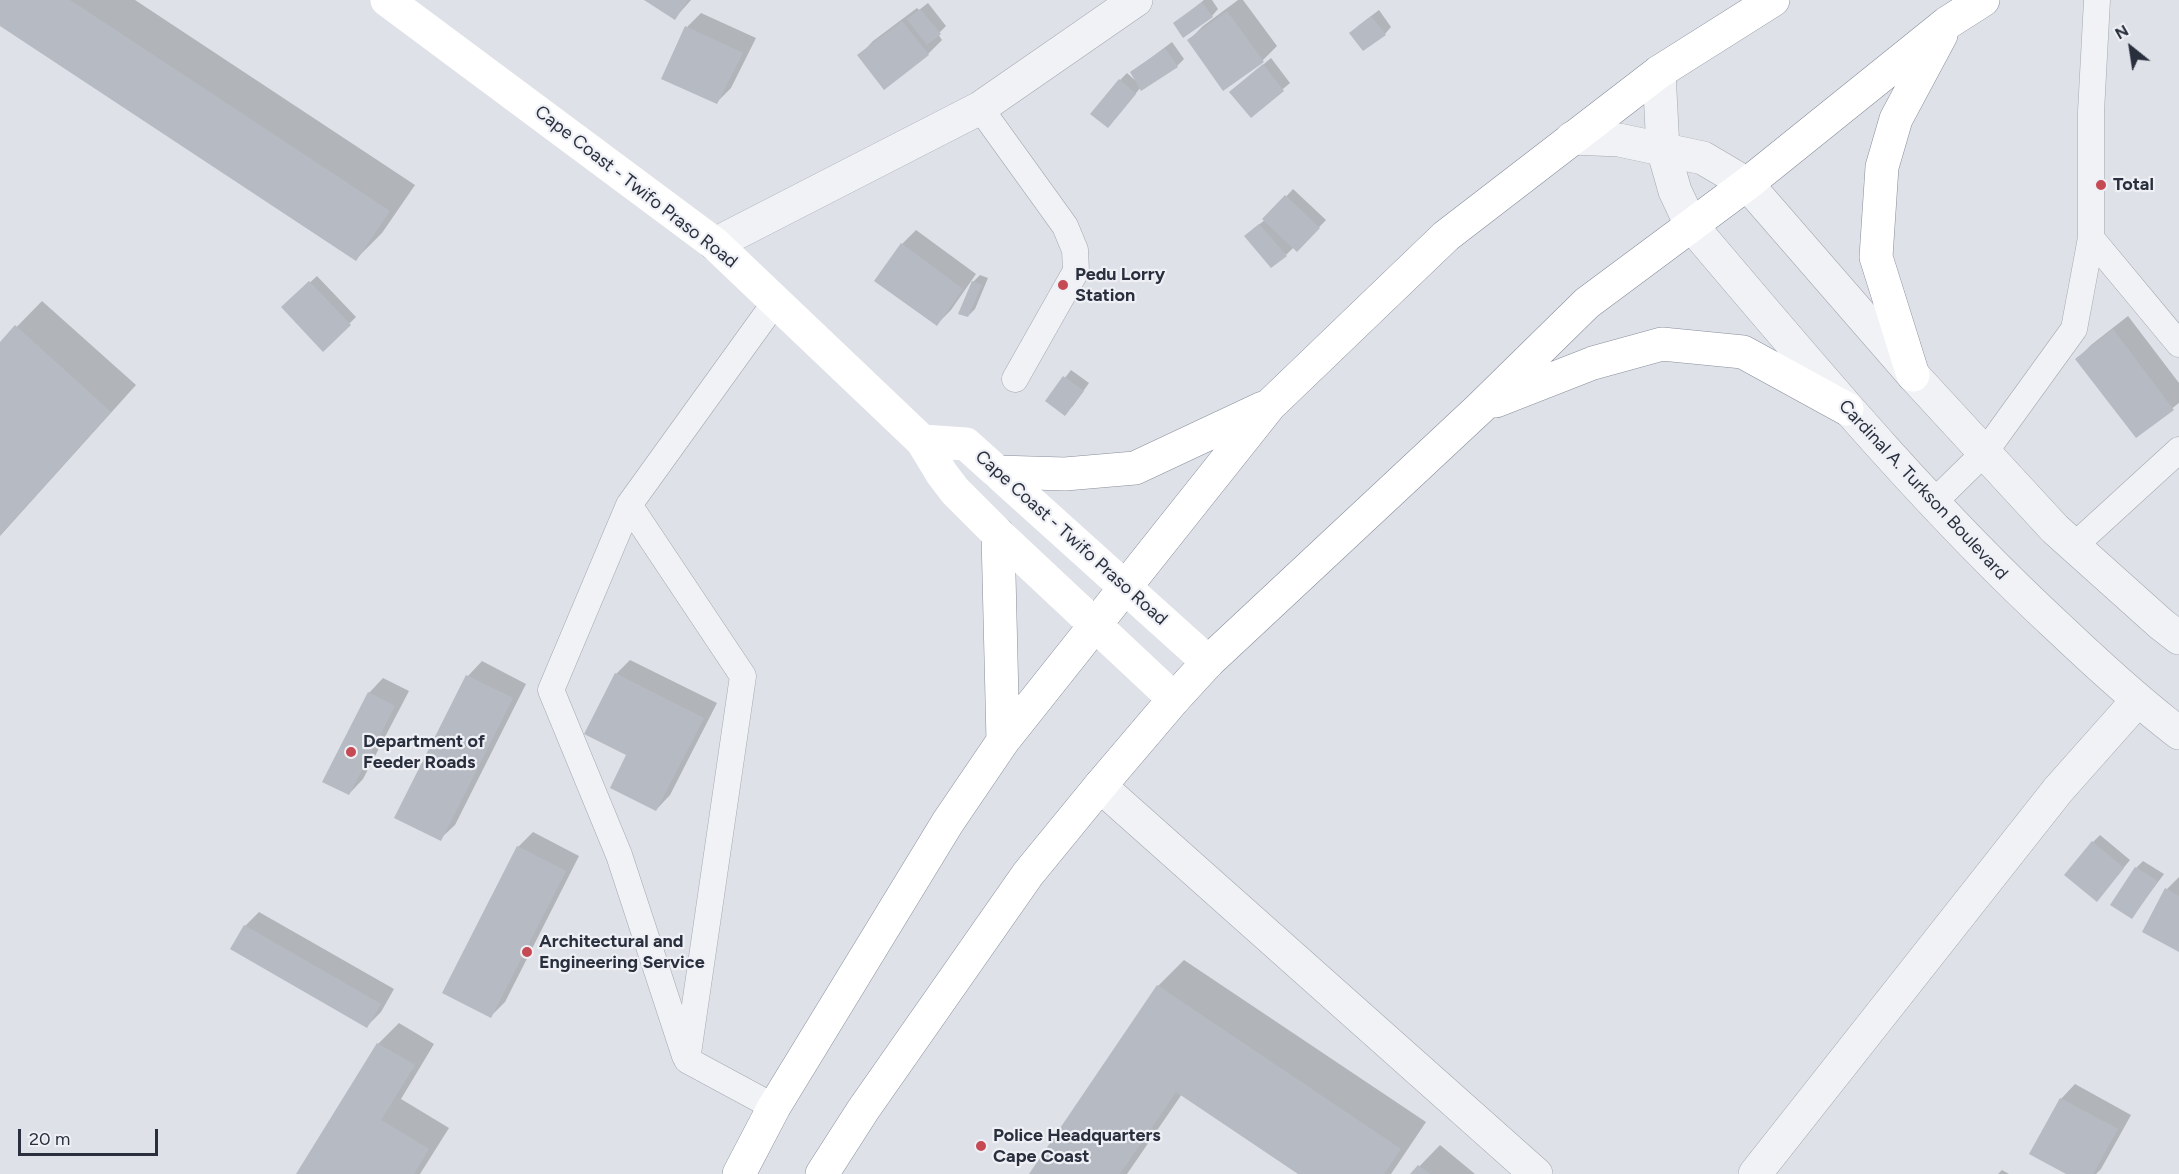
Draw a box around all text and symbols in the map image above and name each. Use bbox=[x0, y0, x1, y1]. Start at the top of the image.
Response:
north arrow bbox=[2101, 18, 2161, 78]
text: N bbox=[2112, 21, 2132, 43]
street label: Cape Coast - Twifo Praso Road bbox=[530, 101, 742, 273]
place label: Total bbox=[2113, 174, 2154, 196]
marker: Total bbox=[2094, 178, 2108, 192]
place label: Pedu Lorry Station bbox=[1075, 264, 1165, 306]
marker: Pedu Lorry Station bbox=[1056, 278, 1070, 292]
street label: Cardinal A. Turkson Boulevard bbox=[1834, 396, 2012, 584]
street label: Cape Coast - Twifo Praso Road bbox=[970, 446, 1172, 630]
place label: Department of Feeder Roads bbox=[363, 731, 485, 774]
marker: Department of Feeder Roads bbox=[344, 745, 358, 759]
place label: Architectural and Engineering Service bbox=[539, 931, 705, 974]
marker: Architectural and Engineering Service bbox=[520, 945, 534, 959]
scale bar bbox=[21, 1117, 160, 1155]
place label: Police Headquarters Cape Coast bbox=[993, 1125, 1161, 1168]
text: 20 m bbox=[29, 1128, 70, 1150]
marker: Police Headquarters Cape Coast bbox=[974, 1139, 988, 1153]

